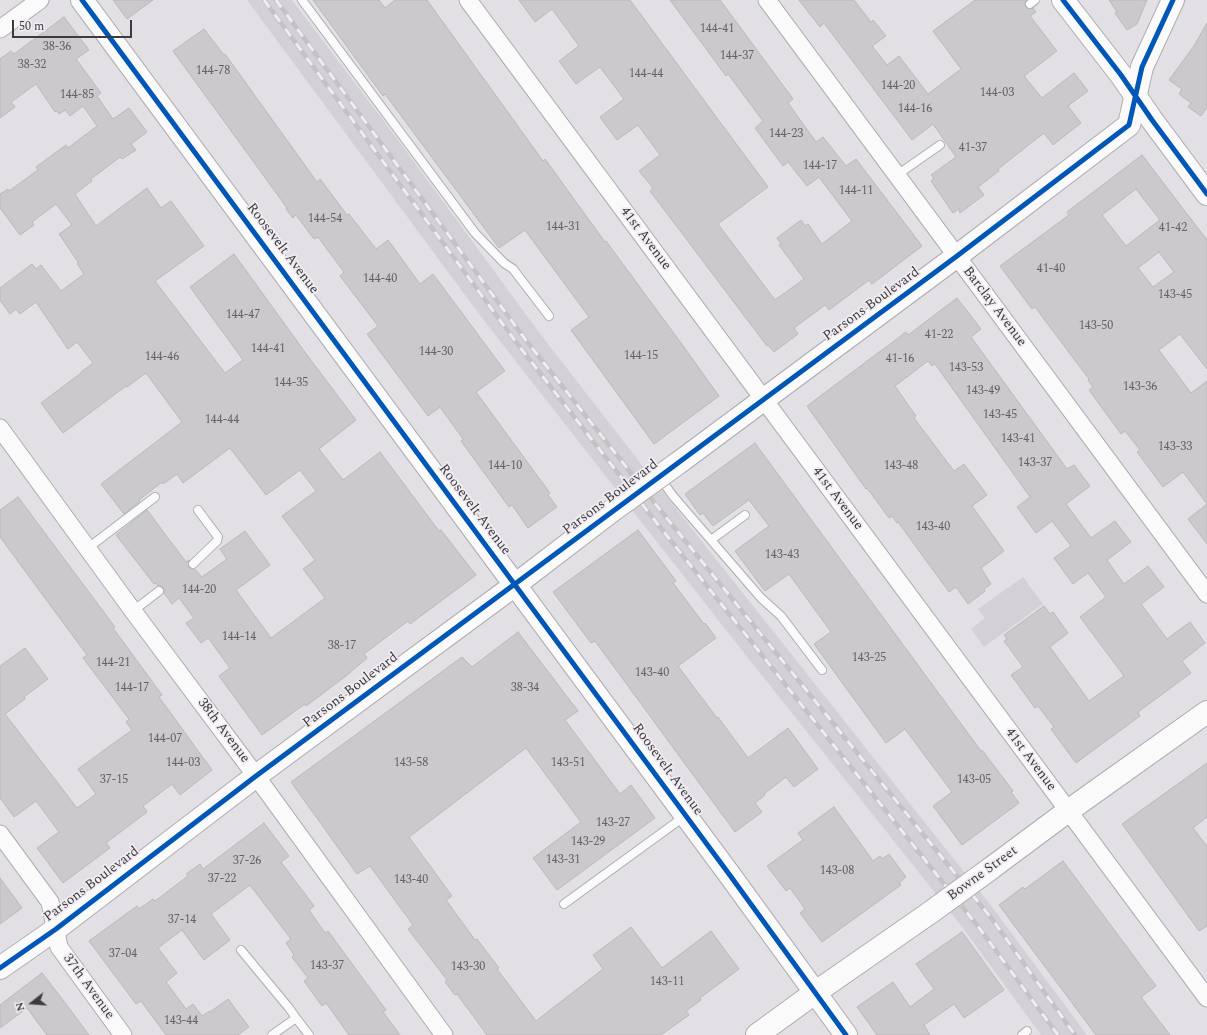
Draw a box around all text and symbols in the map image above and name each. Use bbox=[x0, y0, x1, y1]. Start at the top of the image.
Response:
scale bar bbox=[14, 12, 134, 38]
text: 50 m bbox=[19, 17, 44, 36]
house number: 144-41 bbox=[700, 23, 734, 37]
house number: 38-36 bbox=[43, 41, 71, 55]
house number: 144-37 bbox=[720, 50, 754, 64]
house number: 38-32 bbox=[18, 59, 46, 73]
house number: 144-78 bbox=[196, 65, 230, 79]
house number: 144-44 bbox=[629, 68, 663, 82]
house number: 144-20 bbox=[881, 80, 915, 94]
house number: 144-03 bbox=[980, 87, 1014, 101]
house number: 144-85 bbox=[60, 89, 94, 103]
house number: 144-16 bbox=[898, 103, 932, 117]
house number: 144-23 bbox=[769, 128, 803, 142]
house number: 41-37 bbox=[959, 142, 987, 156]
house number: 144-17 bbox=[803, 160, 837, 174]
house number: 144-11 bbox=[839, 185, 873, 199]
street label: Roosevelt Avenue bbox=[242, 200, 322, 298]
street label: 41st Avenue bbox=[616, 204, 674, 274]
house number: 144-54 bbox=[308, 213, 342, 227]
house number: 144-31 bbox=[546, 221, 580, 235]
house number: 41-42 bbox=[1159, 222, 1187, 236]
house number: 41-40 bbox=[1037, 263, 1065, 277]
street label: Parsons Boulevard bbox=[821, 264, 923, 346]
street label: Barclay Avenue bbox=[959, 264, 1029, 350]
house number: 144-40 bbox=[363, 273, 397, 287]
house number: 143-45 bbox=[1158, 289, 1192, 303]
house number: 144-47 bbox=[226, 309, 260, 323]
house number: 143-50 bbox=[1079, 320, 1113, 334]
house number: 41-22 bbox=[925, 329, 953, 343]
house number: 144-41 bbox=[251, 343, 285, 357]
house number: 144-30 bbox=[419, 346, 453, 360]
house number: 144-15 bbox=[624, 350, 658, 364]
house number: 144-46 bbox=[145, 351, 179, 365]
house number: 41-16 bbox=[886, 353, 914, 367]
house number: 143-53 bbox=[949, 362, 983, 376]
house number: 144-35 bbox=[274, 377, 308, 391]
house number: 143-36 bbox=[1123, 381, 1157, 395]
house number: 143-49 bbox=[966, 385, 1000, 399]
house number: 143-45 bbox=[983, 409, 1017, 423]
house number: 144-44 bbox=[205, 414, 239, 428]
house number: 143-41 bbox=[1001, 433, 1035, 447]
house number: 143-33 bbox=[1158, 441, 1192, 455]
street label: Parsons Boulevard bbox=[560, 457, 662, 539]
house number: 143-37 bbox=[1018, 457, 1052, 471]
house number: 144-10 bbox=[488, 460, 522, 474]
house number: 143-48 bbox=[884, 460, 918, 474]
street label: Roosevelt Avenue bbox=[434, 461, 514, 559]
street label: 41st Avenue bbox=[808, 464, 866, 534]
house number: 143-40 bbox=[916, 521, 950, 535]
house number: 143-43 bbox=[765, 549, 799, 563]
house number: 144-20 bbox=[182, 584, 216, 598]
house number: 144-14 bbox=[222, 631, 256, 645]
house number: 38-17 bbox=[328, 640, 356, 654]
street label: Parsons Boulevard bbox=[300, 650, 402, 732]
house number: 143-25 bbox=[852, 652, 886, 666]
house number: 144-21 bbox=[96, 657, 130, 671]
house number: 143-40 bbox=[635, 667, 669, 681]
house number: 144-17 bbox=[115, 682, 149, 696]
house number: 38-34 bbox=[511, 682, 539, 696]
street label: 38th Avenue bbox=[193, 695, 253, 767]
street label: Roosevelt Avenue bbox=[628, 721, 706, 819]
street label: 41st Avenue bbox=[1001, 725, 1059, 795]
house number: 144-07 bbox=[148, 733, 182, 747]
house number: 144-03 bbox=[166, 757, 200, 771]
house number: 143-58 bbox=[394, 757, 428, 771]
house number: 143-51 bbox=[551, 757, 585, 771]
house number: 37-15 bbox=[100, 774, 128, 788]
house number: 143-05 bbox=[957, 774, 991, 788]
house number: 143-27 bbox=[596, 817, 630, 831]
house number: 143-29 bbox=[571, 836, 605, 850]
street label: Bowne Street bbox=[945, 843, 1021, 905]
street label: Parsons Boulevard bbox=[41, 844, 143, 926]
house number: 143-31 bbox=[546, 854, 580, 868]
house number: 37-26 bbox=[233, 855, 261, 869]
house number: 143-08 bbox=[820, 865, 854, 879]
house number: 37-22 bbox=[208, 873, 236, 887]
house number: 143-40 bbox=[394, 874, 428, 888]
house number: 37-14 bbox=[168, 914, 196, 928]
house number: 37-04 bbox=[109, 948, 137, 962]
street label: 37th Avenue bbox=[59, 951, 117, 1023]
house number: 143-37 bbox=[310, 960, 344, 974]
house number: 143-30 bbox=[451, 961, 485, 975]
house number: 143-11 bbox=[650, 976, 684, 990]
north arrow bbox=[12, 983, 52, 1023]
text: N bbox=[11, 1000, 29, 1013]
house number: 143-44 bbox=[164, 1015, 198, 1029]

